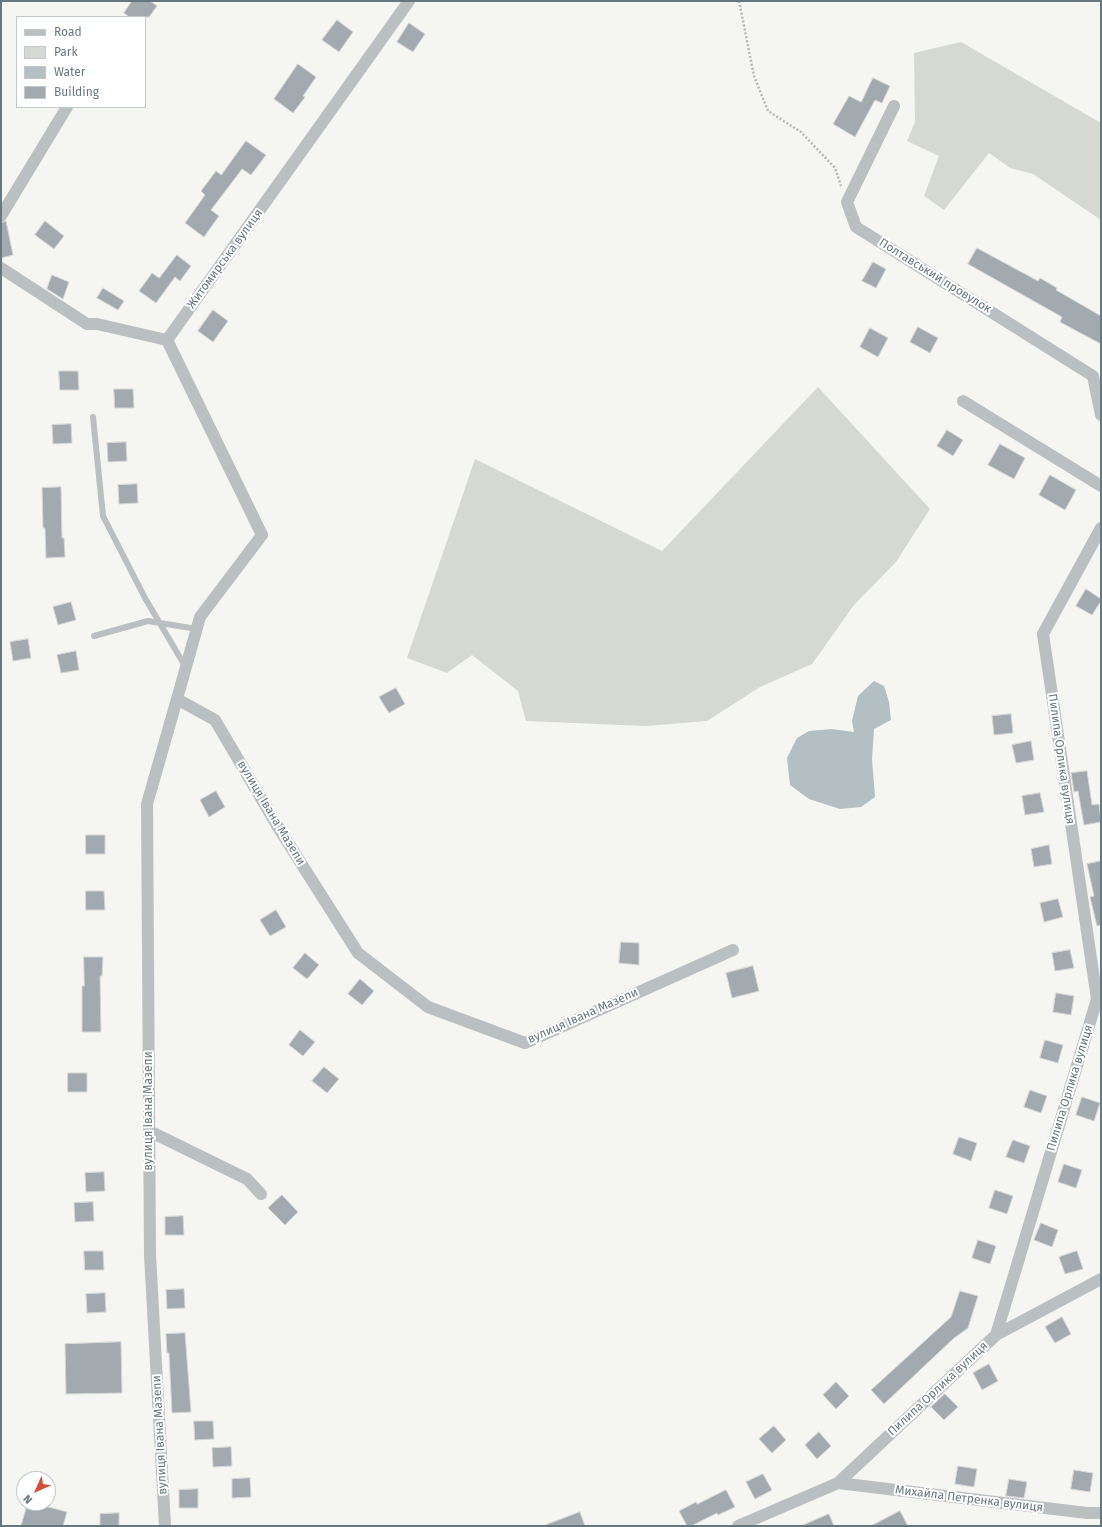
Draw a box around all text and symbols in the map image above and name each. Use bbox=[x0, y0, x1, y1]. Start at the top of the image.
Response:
legend bbox=[16, 16, 146, 108]
text: Road bbox=[54, 25, 82, 39]
text: Park bbox=[54, 45, 78, 59]
text: Water bbox=[54, 65, 85, 79]
text: Building bbox=[54, 85, 99, 99]
street label: Житомирська вулиця bbox=[184, 206, 266, 312]
street label: Полтавський провулок bbox=[876, 236, 994, 316]
street label: Пилипа Орлика вулиця bbox=[1045, 693, 1077, 825]
street label: вулиця Івана Мазепи bbox=[234, 758, 308, 868]
street label: вулиця Івана Мазепи bbox=[525, 985, 641, 1047]
street label: Пилипа Орлика вулиця bbox=[1044, 1023, 1096, 1153]
street label: вулиця Івана Мазепи bbox=[142, 1051, 156, 1171]
street label: Пилипа Орлика вулиця bbox=[885, 1339, 991, 1439]
street label: вулиця Івана Мазепи bbox=[150, 1375, 170, 1495]
north arrow bbox=[16, 1471, 56, 1511]
street label: Михайла Петренка вулиця bbox=[894, 1483, 1044, 1515]
text: N bbox=[21, 1492, 35, 1506]

